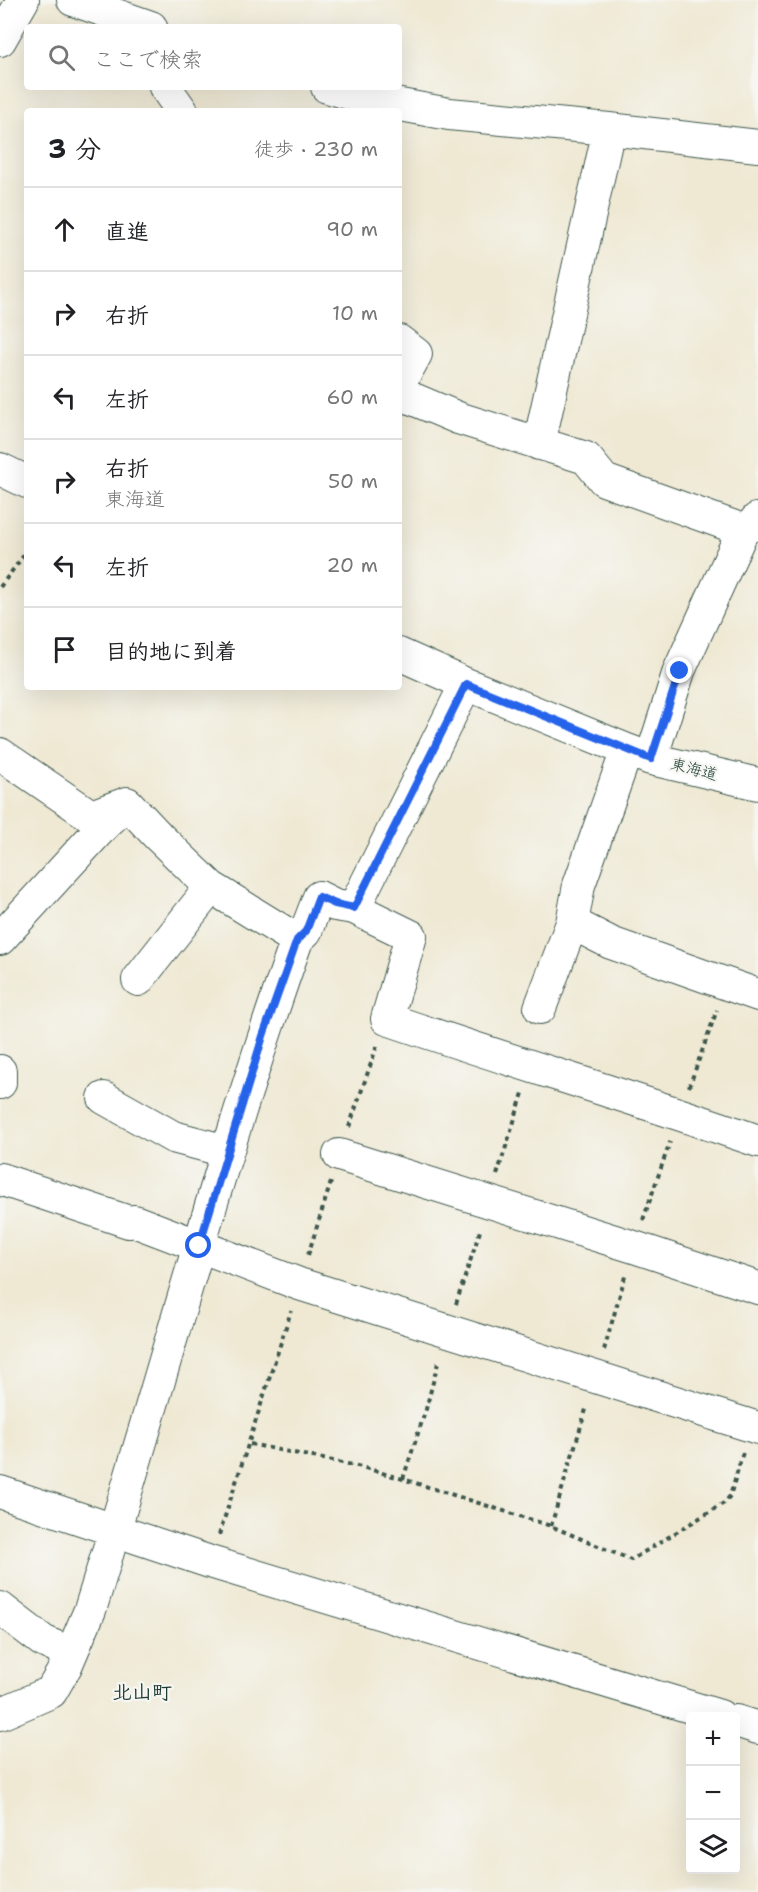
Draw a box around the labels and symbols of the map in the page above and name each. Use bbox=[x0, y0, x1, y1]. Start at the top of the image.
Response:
route end bbox=[666, 657, 692, 683]
street label: 東海道 bbox=[668, 753, 720, 785]
route start bbox=[185, 1232, 211, 1258]
district label: 北山町 bbox=[112, 1679, 172, 1705]

